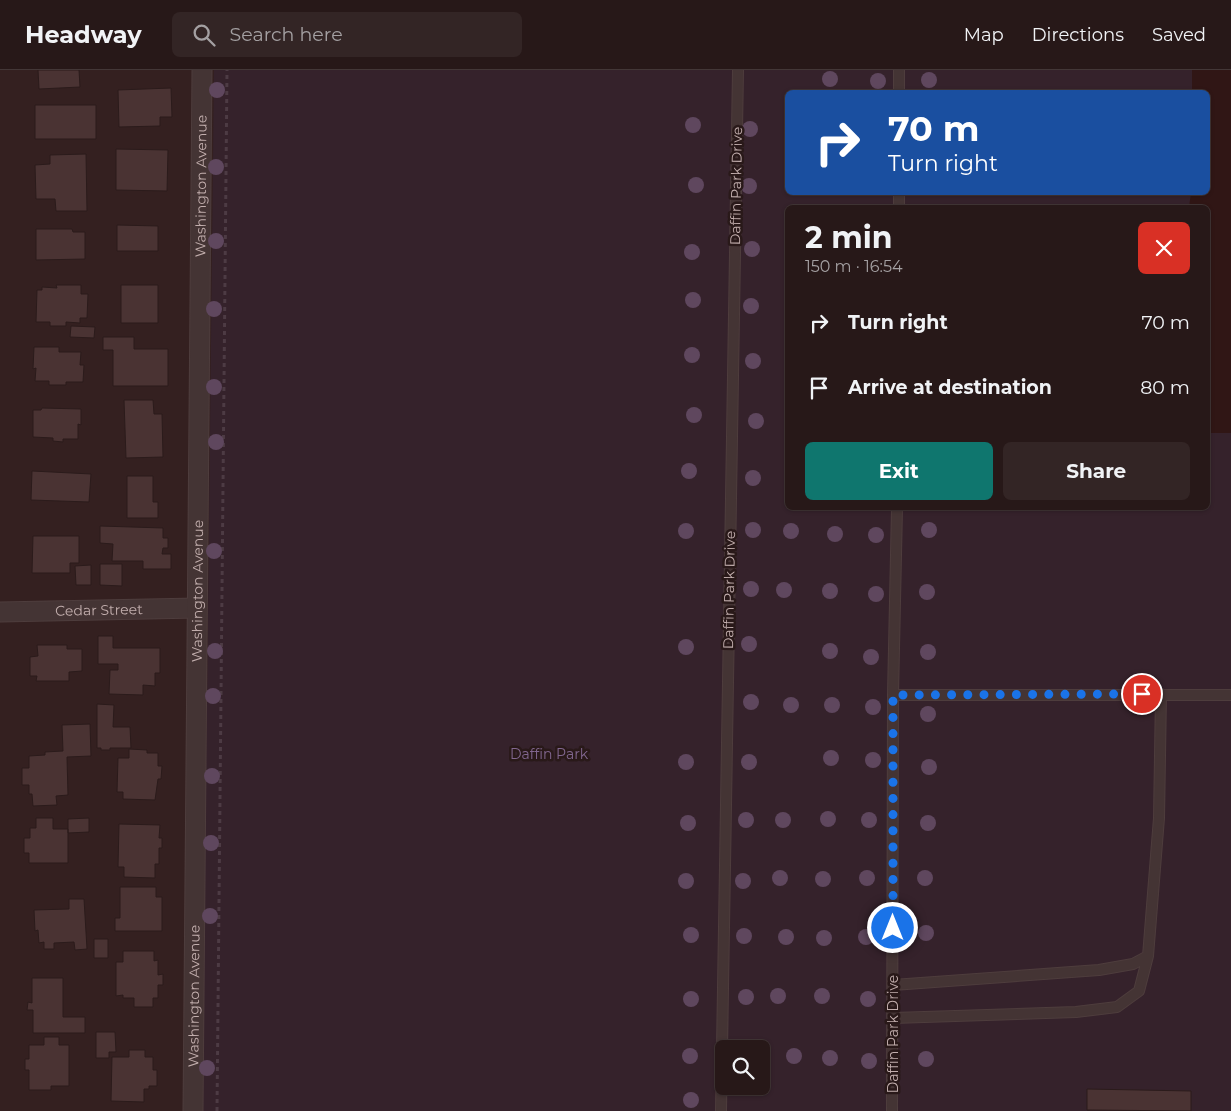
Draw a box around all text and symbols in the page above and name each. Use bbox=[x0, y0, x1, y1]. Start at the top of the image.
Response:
search box bbox=[172, 12, 522, 57]
text: Headway bbox=[25, 20, 142, 49]
icon: search bbox=[190, 21, 218, 49]
text: Search here bbox=[230, 23, 343, 46]
text: Map bbox=[964, 24, 1004, 46]
text: Directions bbox=[1032, 24, 1124, 46]
text: Saved bbox=[1152, 24, 1206, 46]
text: 70 m bbox=[888, 107, 979, 150]
icon: right bbox=[805, 110, 870, 175]
street label: Washington Avenue bbox=[191, 115, 211, 257]
street label: Daffin Park Drive bbox=[726, 127, 746, 245]
text: Turn right bbox=[888, 150, 998, 177]
text: 2 min bbox=[805, 219, 892, 256]
button: close bbox=[1138, 222, 1190, 274]
text: 150 m · 16:54 bbox=[805, 257, 903, 276]
icon: right bbox=[805, 309, 833, 337]
text: Turn right bbox=[848, 311, 948, 334]
text: 70 m bbox=[1141, 311, 1190, 334]
icon: arrive bbox=[805, 374, 833, 402]
text: Arrive at destination bbox=[848, 376, 1052, 399]
text: 80 m bbox=[1140, 376, 1190, 399]
button: Exit bbox=[805, 442, 993, 500]
button: Share bbox=[1003, 442, 1190, 500]
street label: Washington Avenue bbox=[188, 520, 207, 662]
street label: Daffin Park Drive bbox=[719, 531, 739, 649]
street label: Cedar Street bbox=[55, 600, 143, 620]
pin bbox=[1121, 673, 1163, 715]
icon: arrive bbox=[1128, 680, 1156, 708]
park label: Daffin Park bbox=[510, 745, 589, 763]
position arrow bbox=[866, 901, 918, 953]
street label: Washington Avenue bbox=[184, 925, 204, 1067]
street label: Daffin Park Drive bbox=[884, 975, 902, 1093]
map controls bbox=[715, 1040, 770, 1095]
button: search bbox=[715, 1040, 770, 1095]

